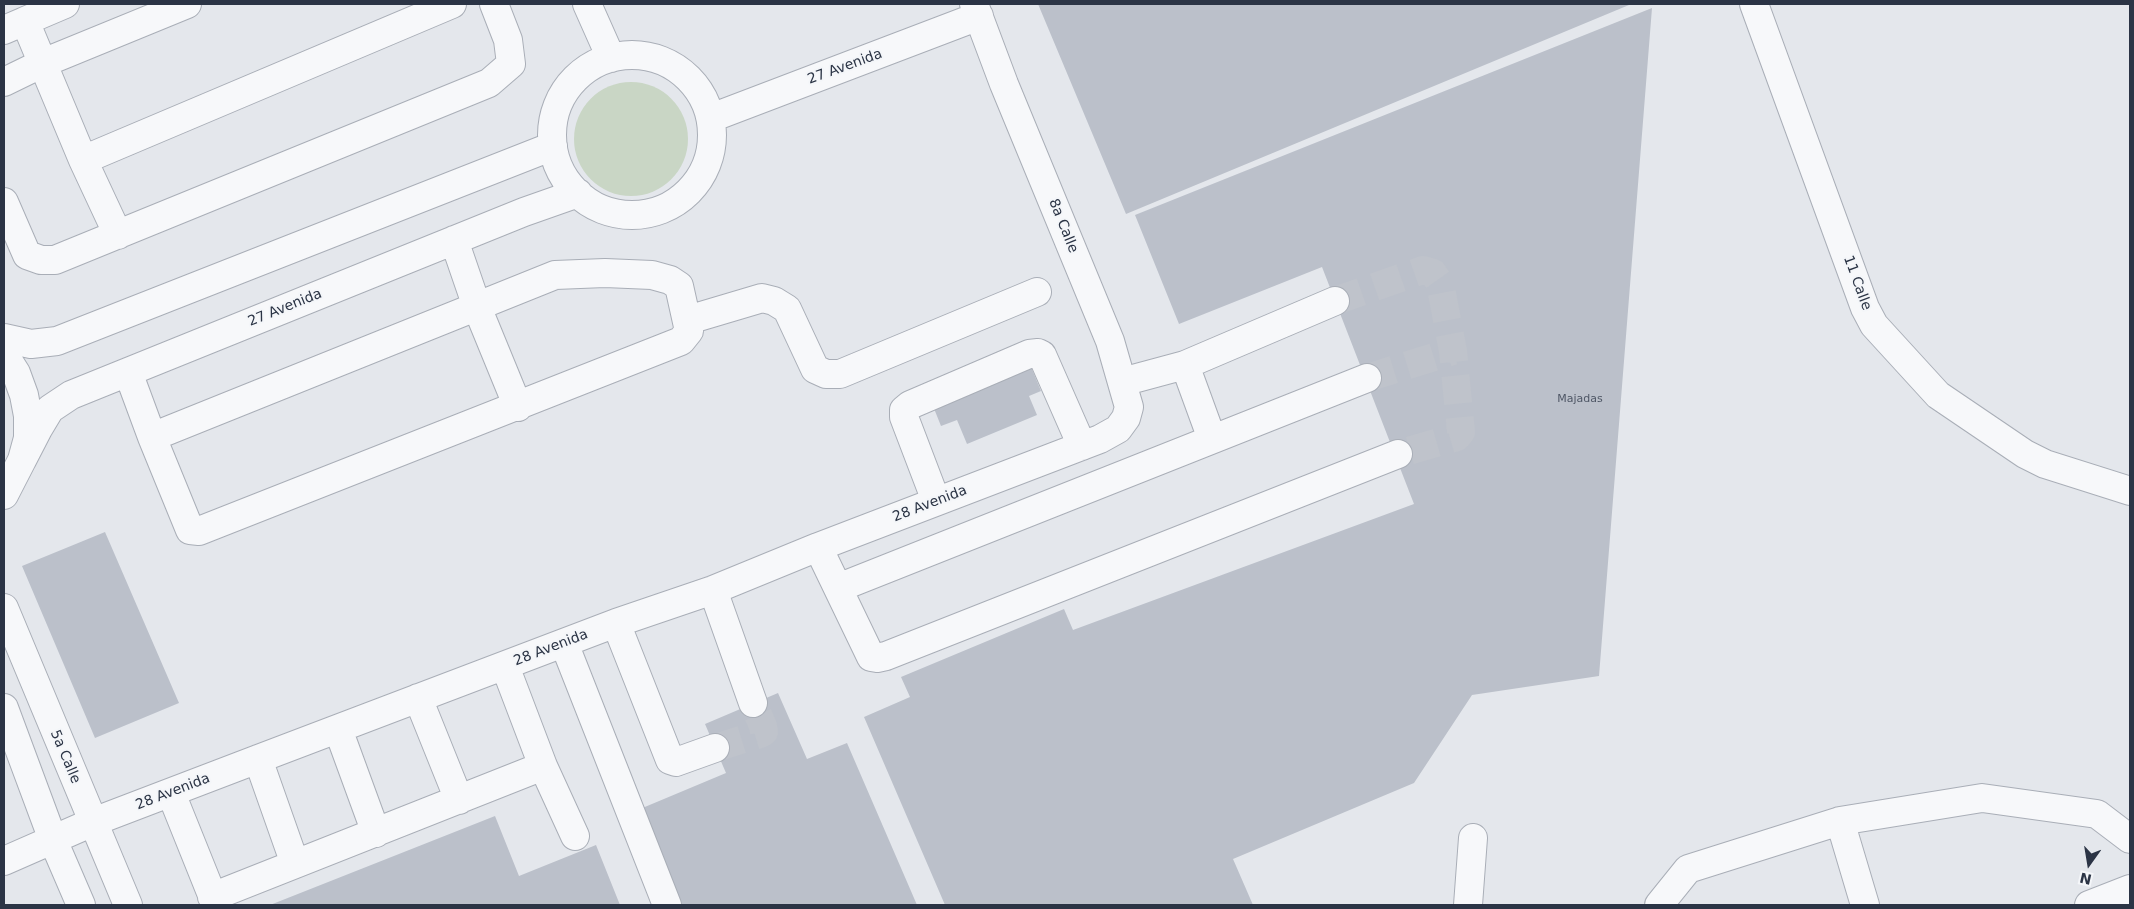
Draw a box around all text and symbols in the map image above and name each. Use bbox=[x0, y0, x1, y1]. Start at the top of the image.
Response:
street label: 27 Avenida bbox=[805, 46, 885, 88]
street label: 8a Calle bbox=[1045, 197, 1081, 255]
street label: 11 Calle bbox=[1839, 253, 1875, 313]
street label: 27 Avenida bbox=[246, 286, 324, 330]
house number: Majadas bbox=[1557, 392, 1603, 406]
street label: 28 Avenida bbox=[891, 482, 969, 526]
street label: 28 Avenida bbox=[512, 626, 590, 670]
street label: 5a Calle bbox=[46, 728, 84, 786]
street label: 28 Avenida bbox=[134, 770, 212, 814]
north arrow bbox=[2064, 839, 2114, 889]
text: N bbox=[2078, 870, 2093, 888]

